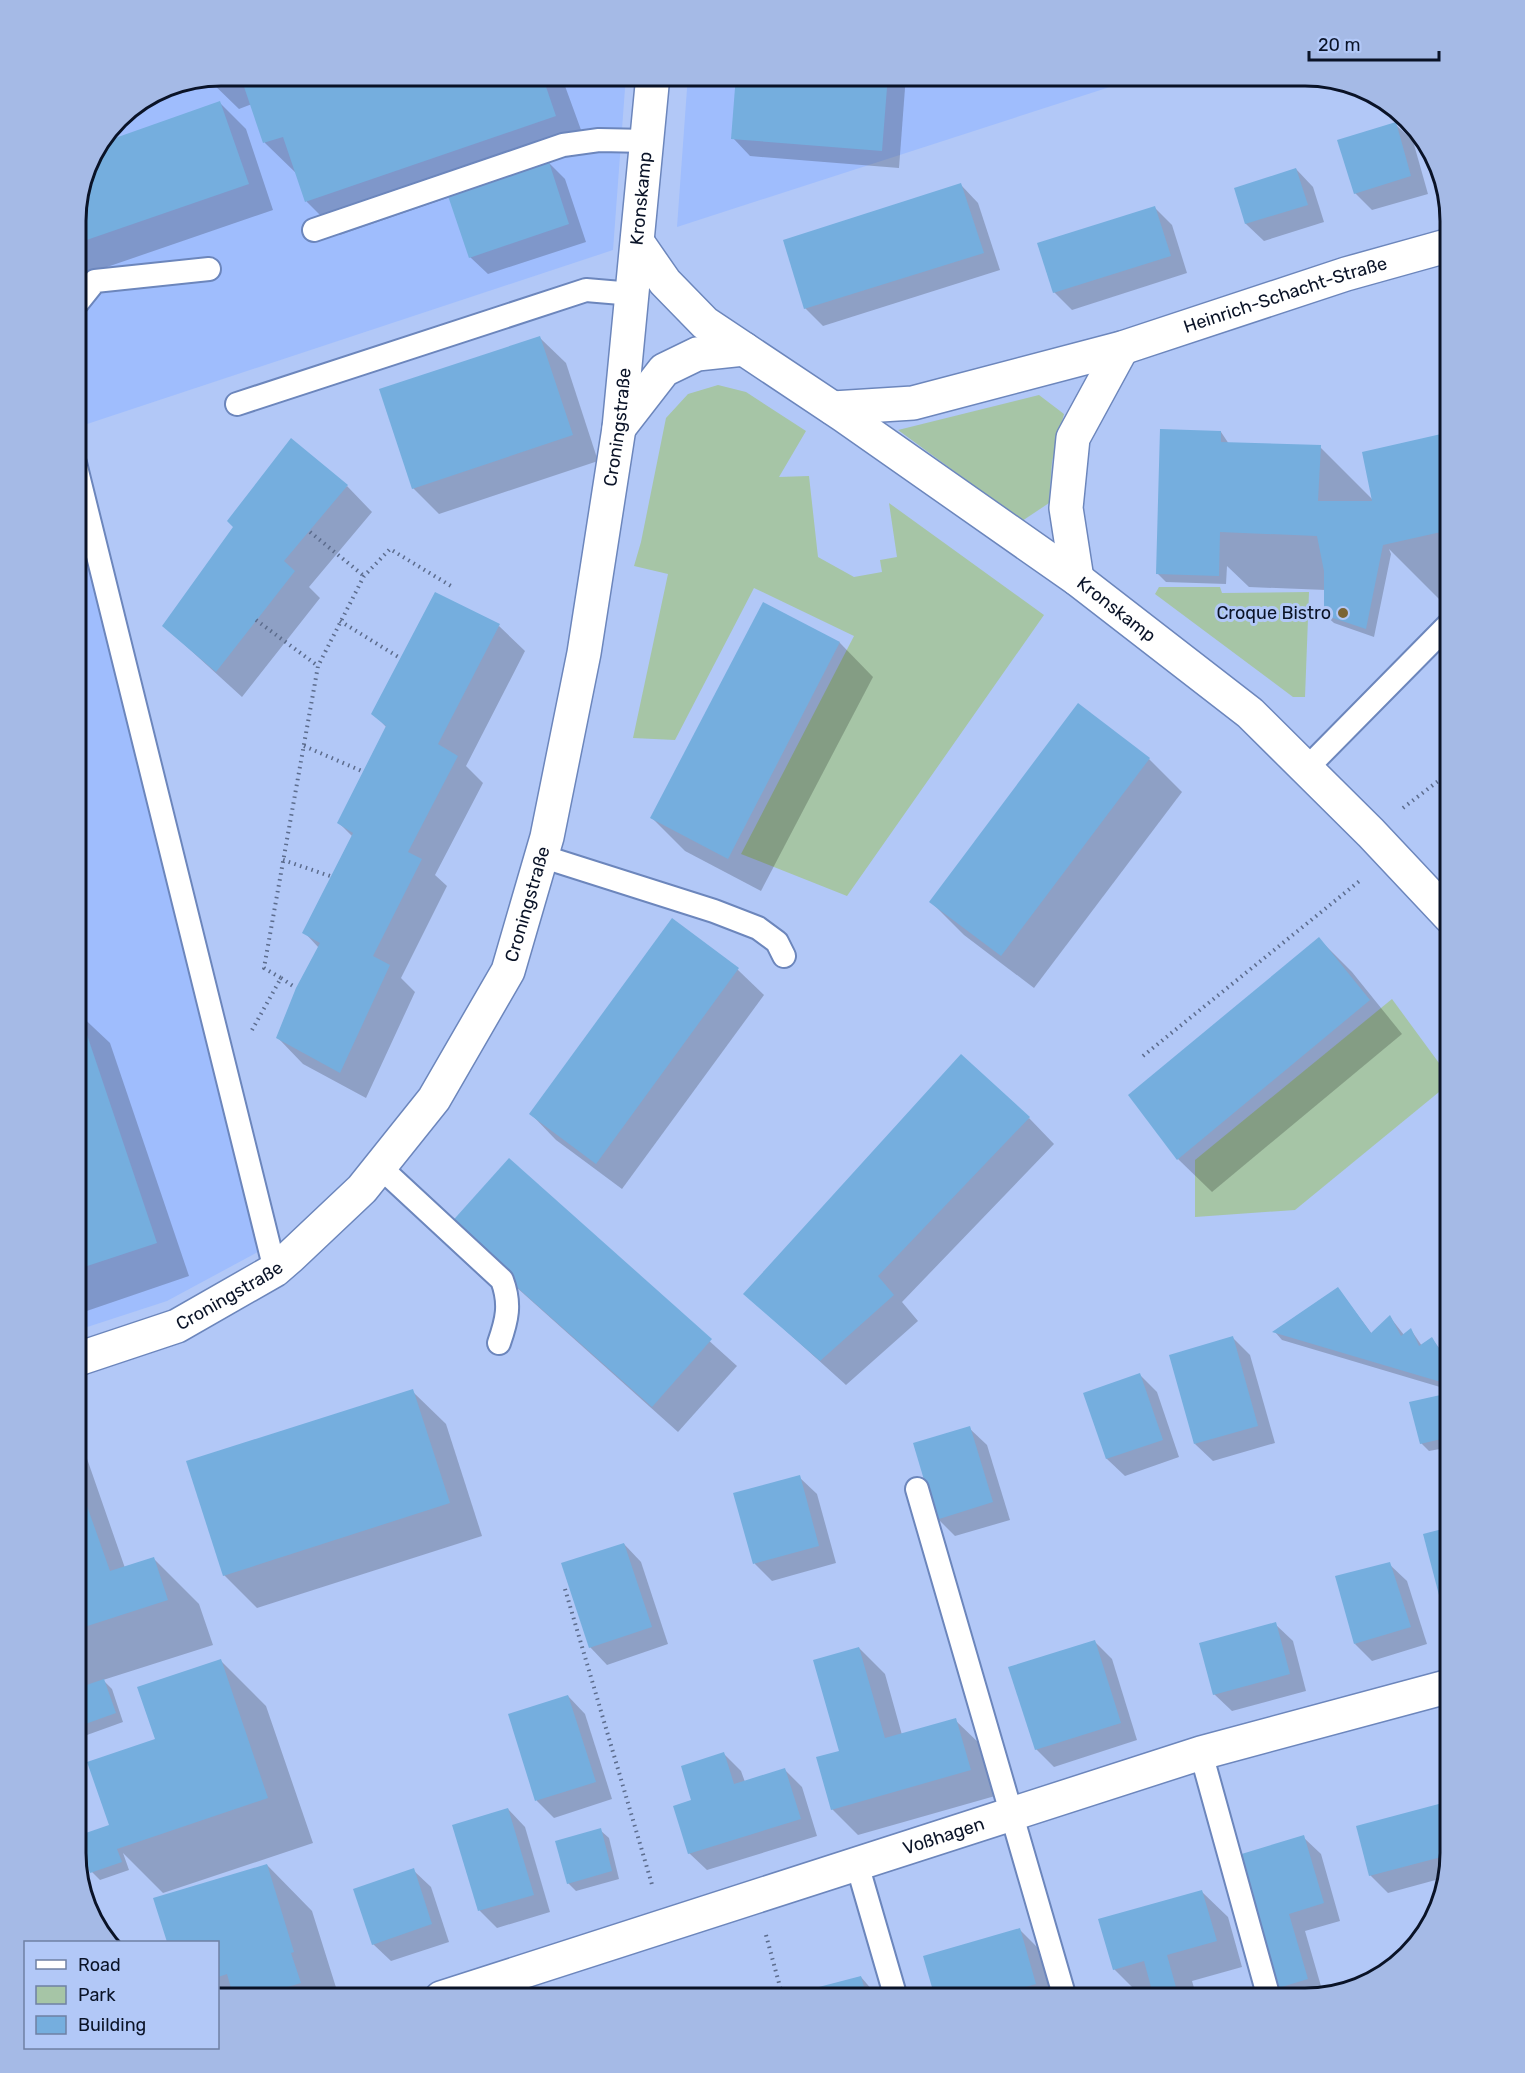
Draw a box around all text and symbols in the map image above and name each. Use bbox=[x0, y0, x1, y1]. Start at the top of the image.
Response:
scale bar bbox=[1309, 24, 1440, 62]
text: 20 m bbox=[1318, 34, 1360, 56]
street label: Kronskamp bbox=[626, 151, 657, 246]
street label: Heinrich-Schacht-Straße bbox=[1181, 252, 1389, 338]
street label: Croningstraße bbox=[599, 367, 636, 488]
street label: Kronskamp bbox=[1072, 572, 1160, 647]
place label: Croque Bistro bbox=[1216, 602, 1331, 624]
marker: Croque Bistro bbox=[1336, 606, 1350, 620]
street label: Croningstraße bbox=[500, 844, 555, 965]
street label: Croningstraße bbox=[172, 1257, 288, 1335]
street label: Voßhagen bbox=[900, 1813, 987, 1859]
legend bbox=[24, 1941, 219, 2049]
text: Road bbox=[78, 1954, 121, 1976]
text: Park bbox=[78, 1984, 116, 2006]
text: Building bbox=[78, 2014, 146, 2036]

